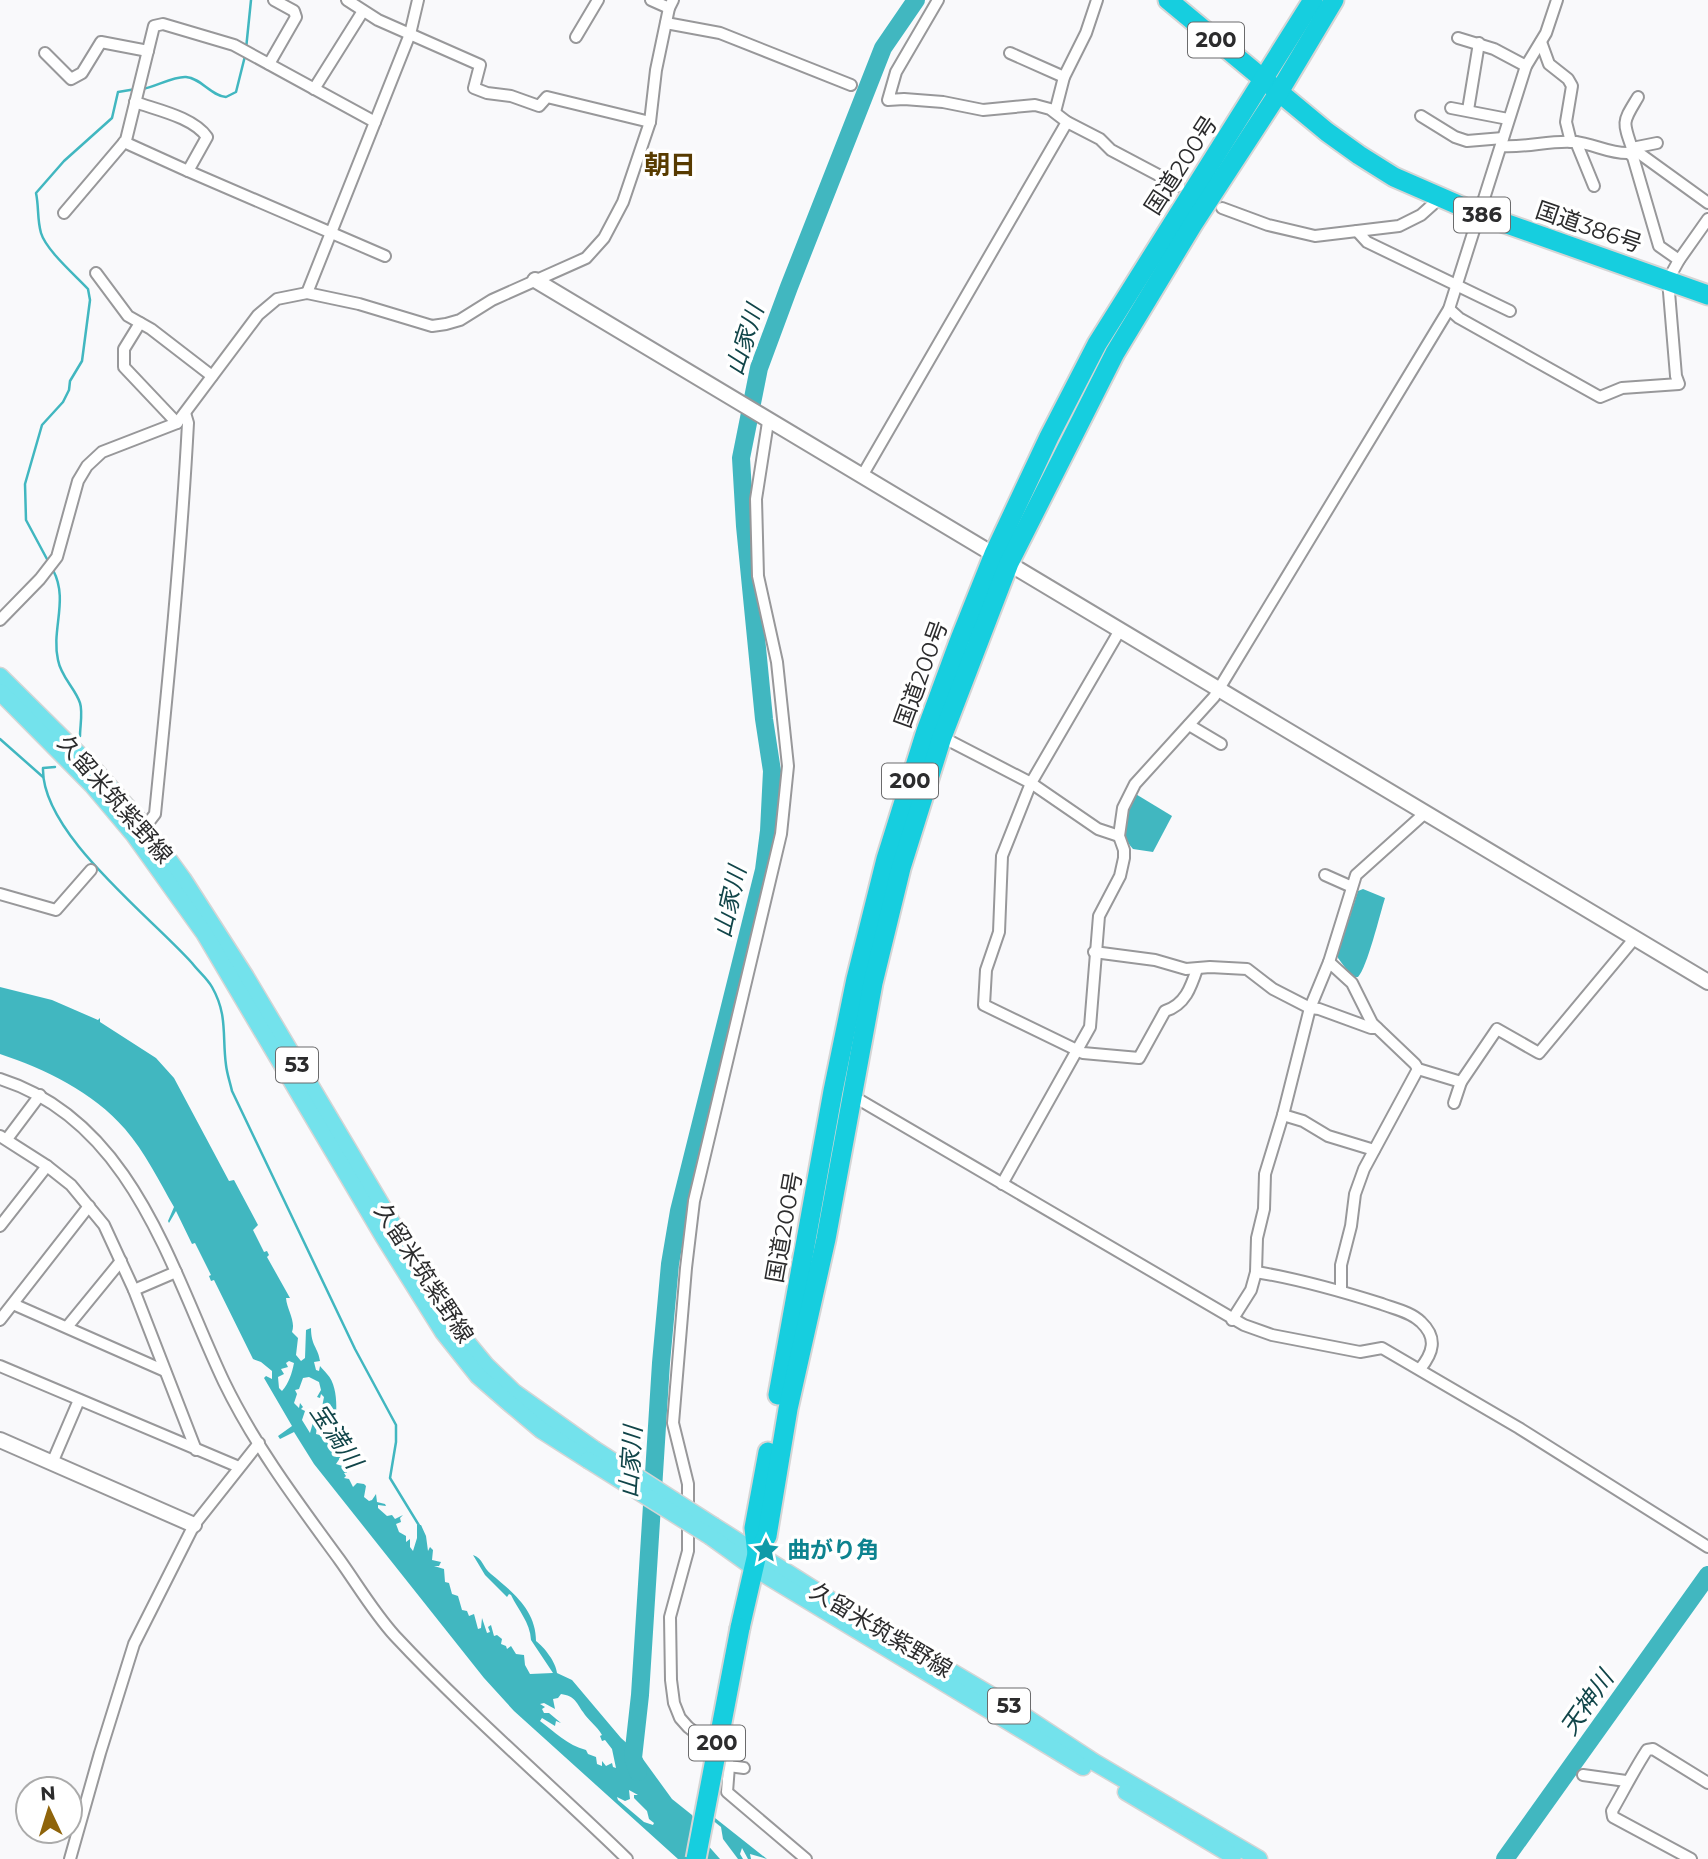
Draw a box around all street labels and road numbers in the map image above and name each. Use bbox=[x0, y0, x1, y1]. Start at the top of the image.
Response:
road number: 200 bbox=[1188, 22, 1244, 58]
street label: 国道200号 bbox=[1139, 110, 1223, 220]
street label: 国道386号 bbox=[1532, 196, 1646, 258]
road number: 386 bbox=[1454, 198, 1510, 232]
street label: 国道200号 bbox=[889, 616, 953, 732]
street label: 久留米筑紫野線 bbox=[52, 729, 178, 869]
road number: 200 bbox=[882, 764, 938, 798]
road number: 53 bbox=[276, 1048, 318, 1082]
street label: 国道200号 bbox=[760, 1169, 808, 1285]
street label: 久留米筑紫野線 bbox=[368, 1198, 480, 1348]
street label: 久留米筑紫野線 bbox=[805, 1577, 957, 1683]
road number: 53 bbox=[988, 1688, 1030, 1724]
road number: 200 bbox=[689, 1726, 745, 1760]

